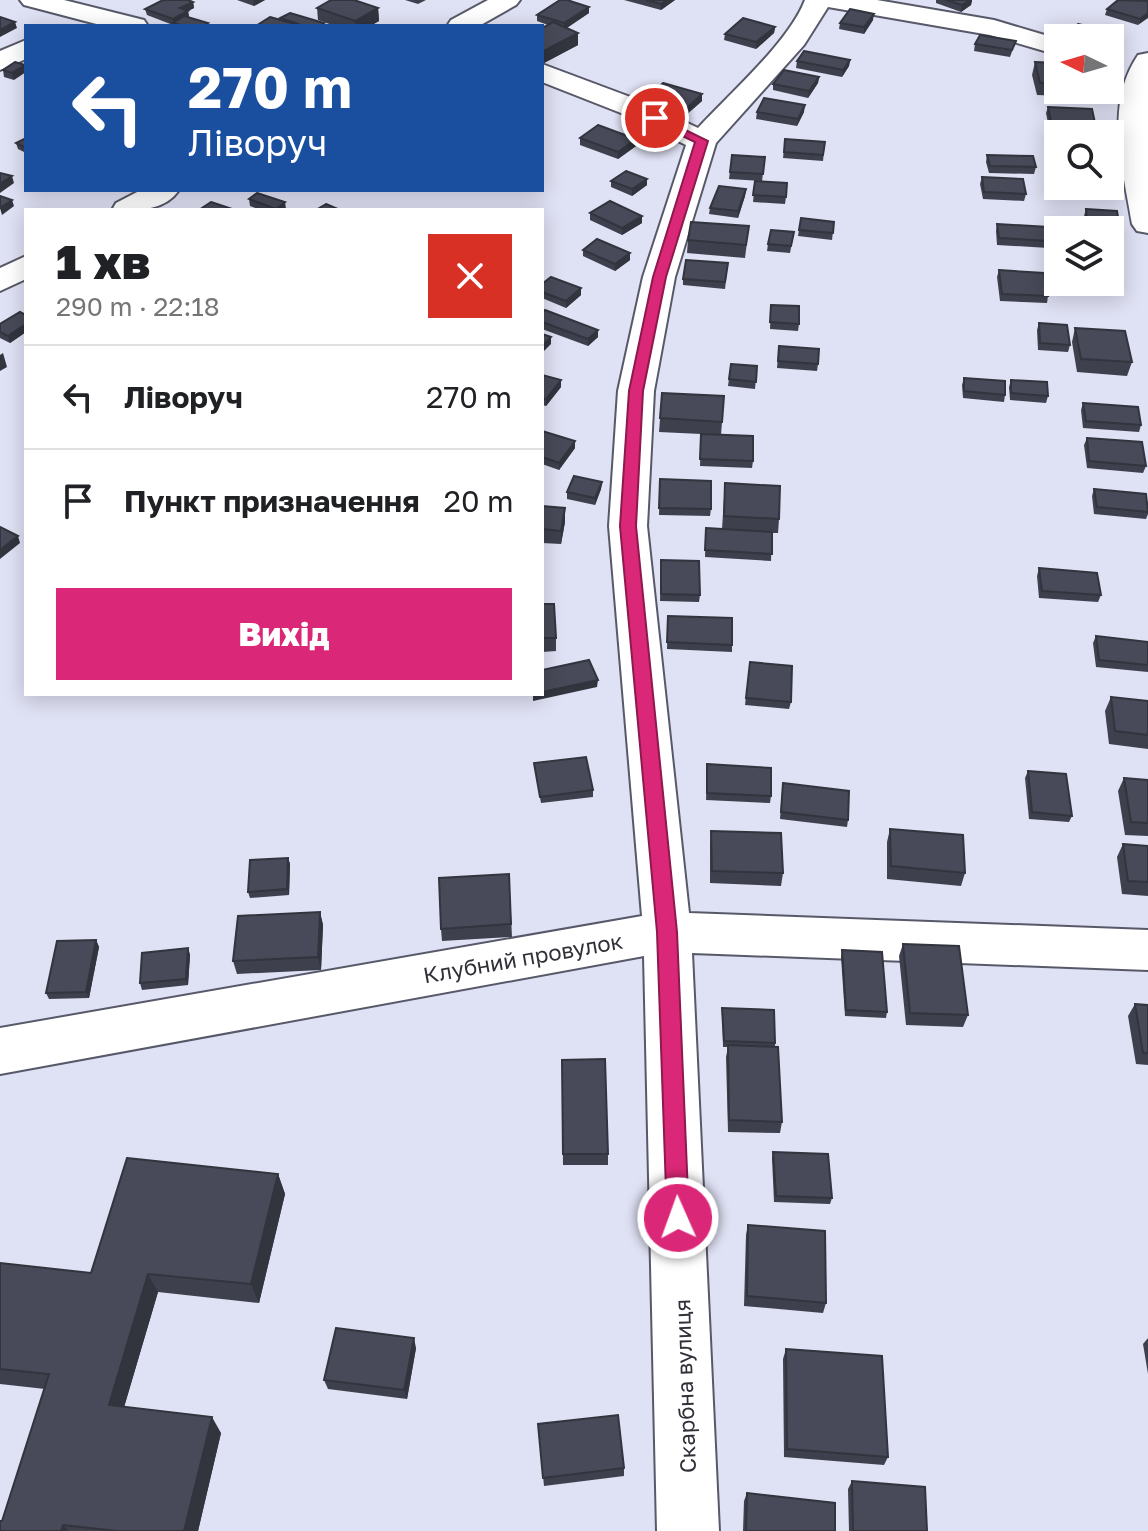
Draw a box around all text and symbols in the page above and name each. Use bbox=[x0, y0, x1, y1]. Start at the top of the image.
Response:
north arrow bbox=[1044, 24, 1124, 104]
map controls bbox=[1044, 24, 1124, 296]
text: 270 m bbox=[188, 53, 352, 120]
icon: left bbox=[56, 56, 160, 160]
pin bbox=[621, 84, 689, 152]
icon: arrive bbox=[633, 96, 677, 140]
button: search bbox=[1044, 120, 1124, 200]
text: Ліворуч bbox=[188, 121, 327, 164]
button: layers bbox=[1044, 216, 1124, 296]
text: 1 хв bbox=[56, 232, 150, 290]
button: close bbox=[428, 234, 512, 318]
text: 290 m · 22:18 bbox=[56, 291, 220, 322]
icon: left bbox=[56, 375, 100, 419]
text: Ліворуч bbox=[124, 379, 243, 415]
text: 270 m bbox=[426, 379, 512, 415]
icon: arrive bbox=[56, 479, 100, 523]
text: Пункт призначення bbox=[124, 483, 420, 519]
text: 20 m bbox=[444, 483, 514, 519]
button: Вихід bbox=[56, 588, 512, 680]
street label: Клубний провулок bbox=[421, 927, 625, 988]
position arrow bbox=[636, 1176, 720, 1260]
street label: Скарбна вулиця bbox=[668, 1298, 701, 1474]

